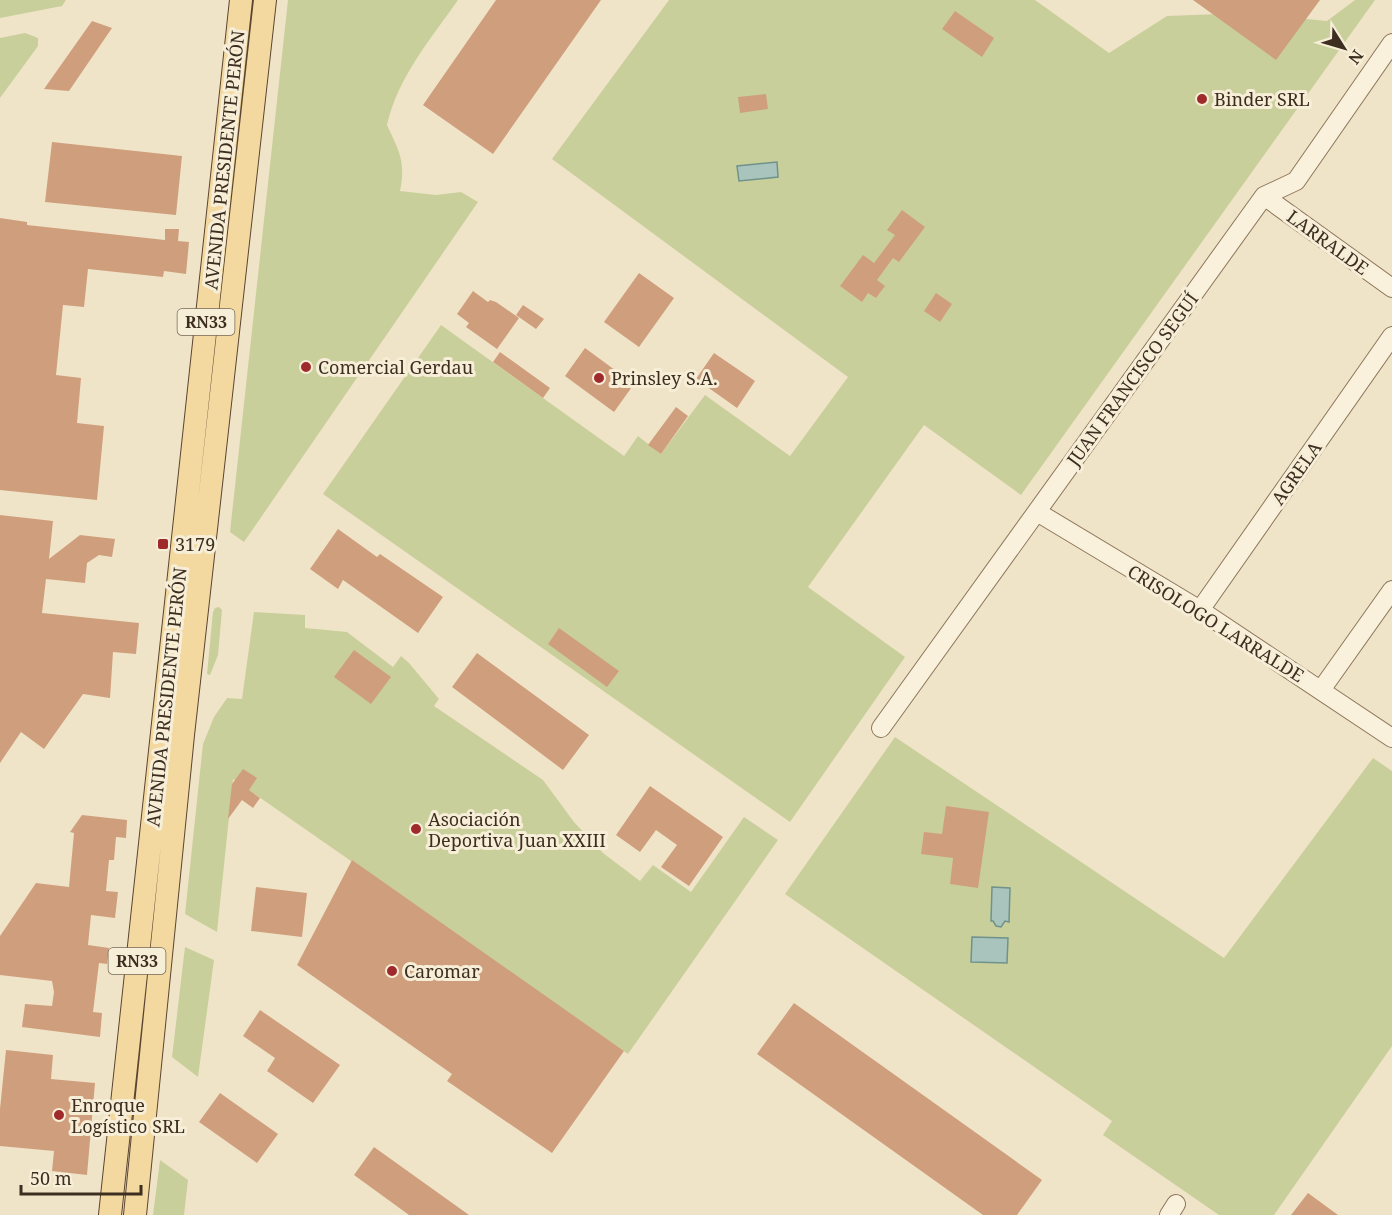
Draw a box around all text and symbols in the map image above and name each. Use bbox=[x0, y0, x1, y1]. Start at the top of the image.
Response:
north arrow bbox=[1314, 18, 1374, 78]
street label: AVENIDA PRESIDENTE PERÓN bbox=[198, 29, 250, 291]
text: N bbox=[1343, 45, 1369, 69]
place label: Binder SRL bbox=[1214, 87, 1310, 111]
marker: Binder SRL bbox=[1195, 92, 1209, 106]
street label: LARRALDE bbox=[1282, 204, 1374, 280]
street label: JUAN FRANCISCO SEGUÍ bbox=[1060, 287, 1203, 471]
road number: RN33 bbox=[178, 309, 234, 335]
place label: Comercial Gerdau bbox=[318, 355, 474, 379]
marker: Comercial Gerdau bbox=[299, 360, 313, 374]
place label: Prinsley S.A. bbox=[611, 366, 717, 390]
marker: Prinsley S.A. bbox=[592, 371, 606, 385]
street label: AGRELA bbox=[1265, 436, 1327, 509]
place label: 3179 bbox=[175, 532, 215, 556]
marker: 3179 bbox=[156, 537, 170, 551]
street label: CRISOLOGO LARRALDE bbox=[1123, 559, 1309, 687]
street label: AVENIDA PRESIDENTE PERÓN bbox=[140, 566, 192, 828]
place label: Asociación Deportiva Juan XXIII bbox=[428, 807, 606, 852]
marker: Asociación Deportiva Juan XXIII bbox=[409, 822, 423, 836]
road number: RN33 bbox=[108, 948, 166, 974]
place label: Caromar bbox=[404, 959, 480, 983]
marker: Caromar bbox=[385, 964, 399, 978]
place label: Enroque Logístico SRL bbox=[71, 1093, 185, 1138]
marker: Enroque Logístico SRL bbox=[52, 1108, 66, 1122]
scale bar bbox=[21, 1158, 141, 1196]
text: 50 m bbox=[30, 1166, 72, 1190]

